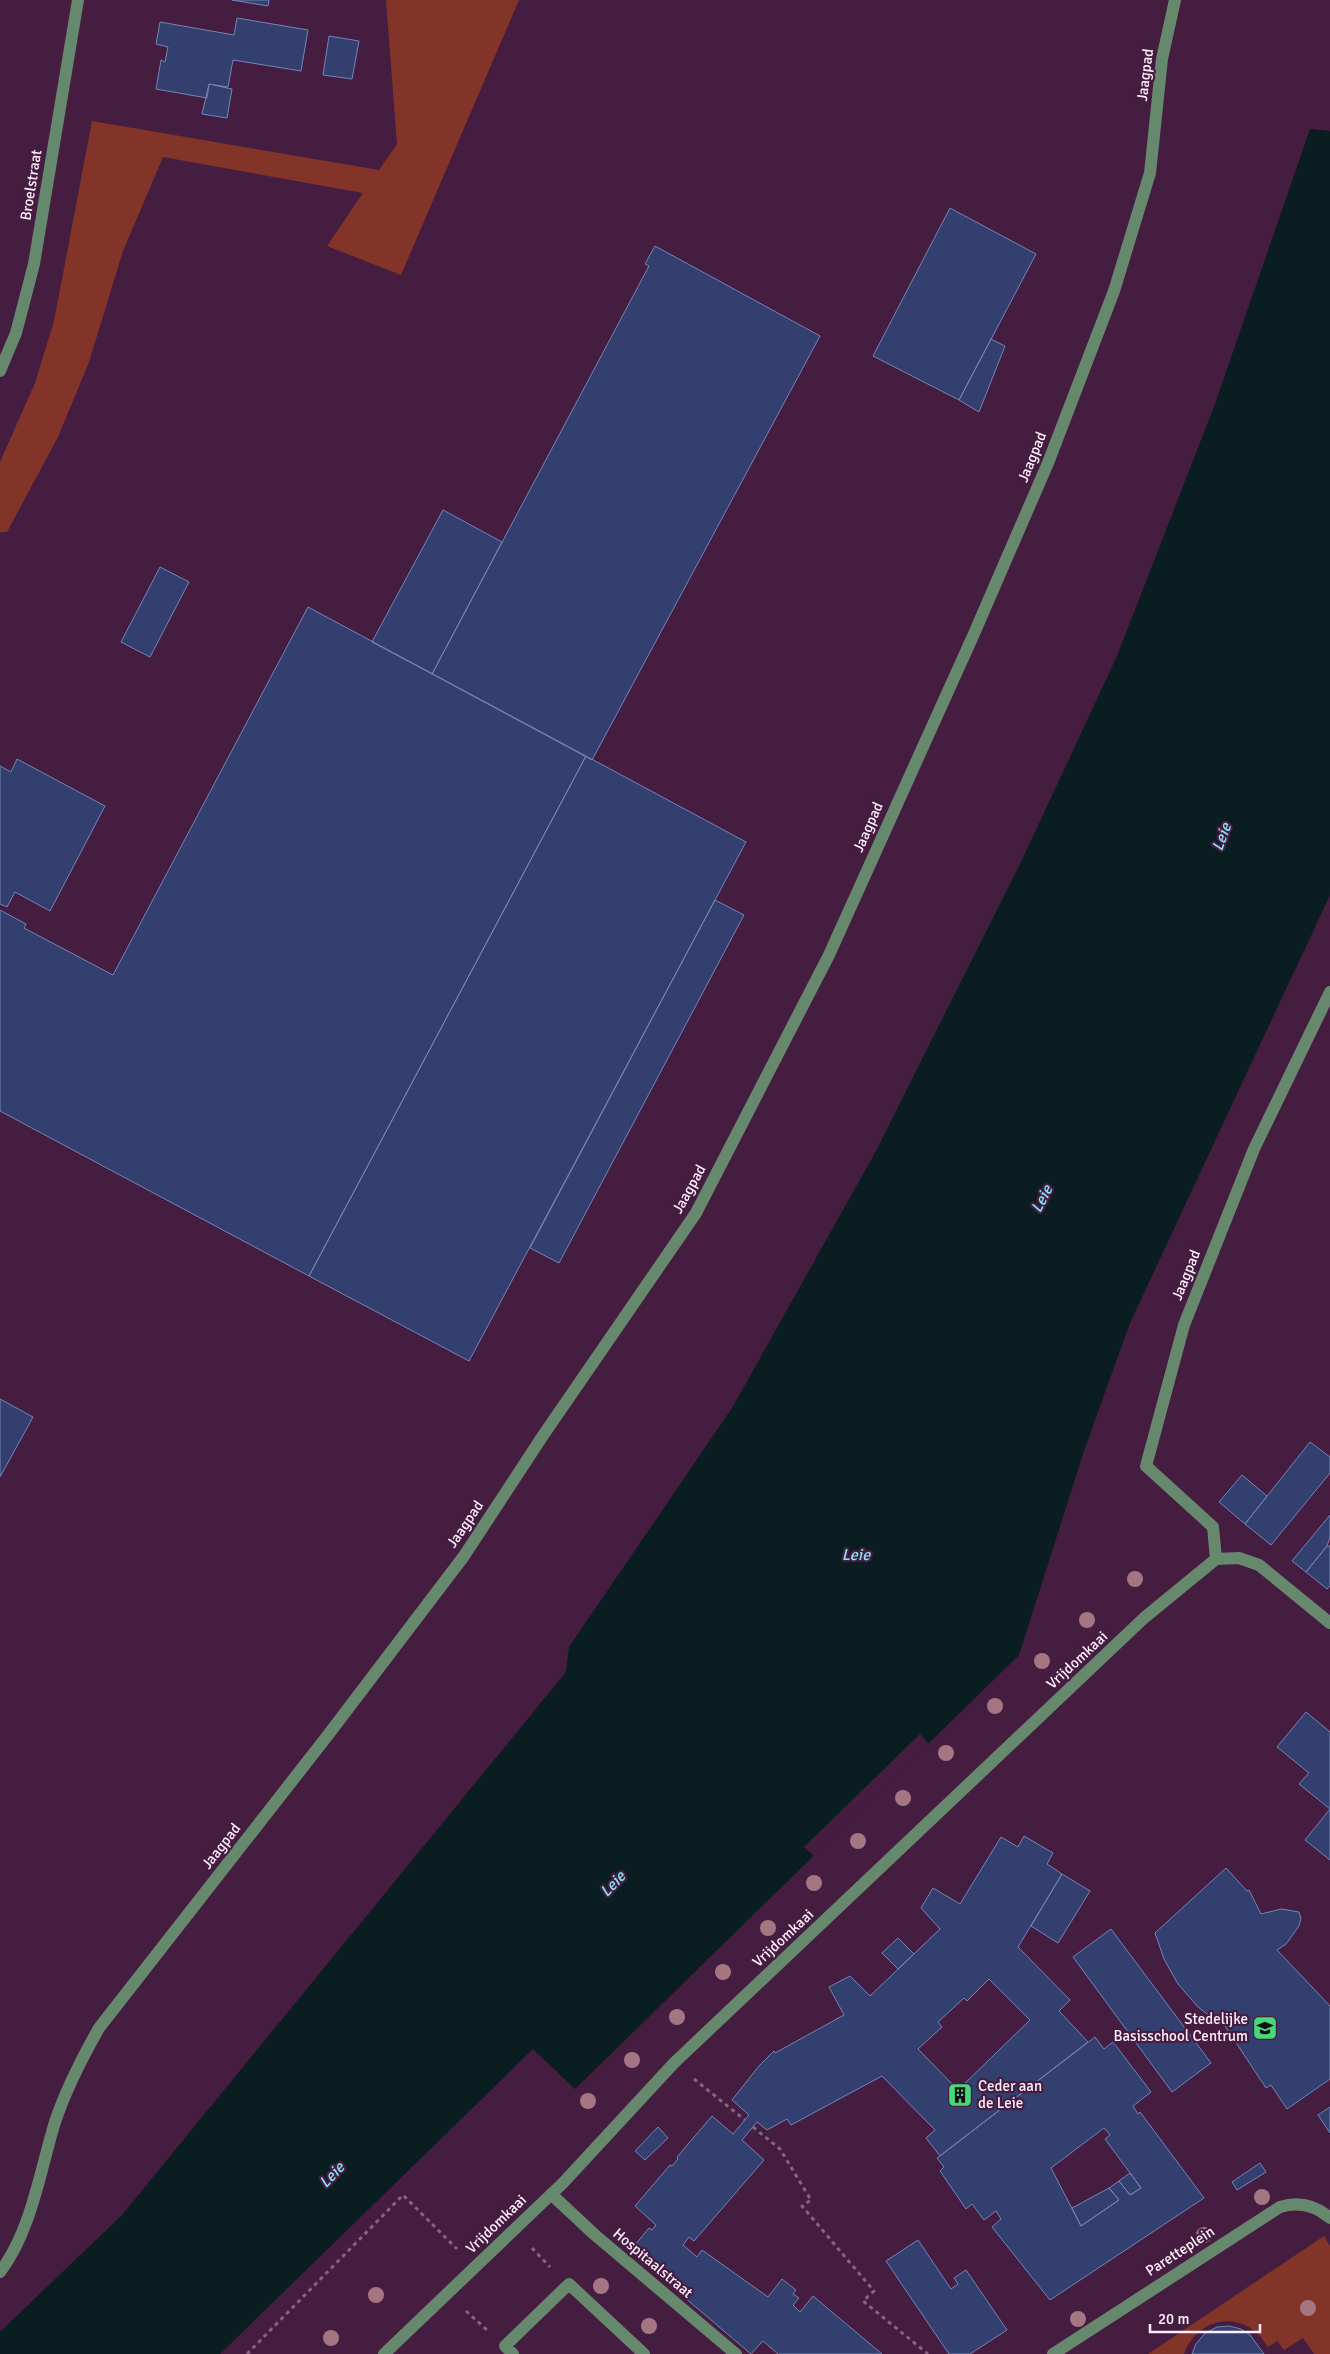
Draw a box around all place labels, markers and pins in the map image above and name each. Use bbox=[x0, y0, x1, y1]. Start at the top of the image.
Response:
place label: Stedelijke Basisschool Centrum bbox=[1113, 2010, 1248, 2045]
school or university icon: Stedelijke Basisschool Centrum bbox=[1252, 2015, 1278, 2041]
place label: Ceder aan de Leie bbox=[978, 2077, 1042, 2112]
building icon: Ceder aan de Leie bbox=[947, 2082, 973, 2108]

